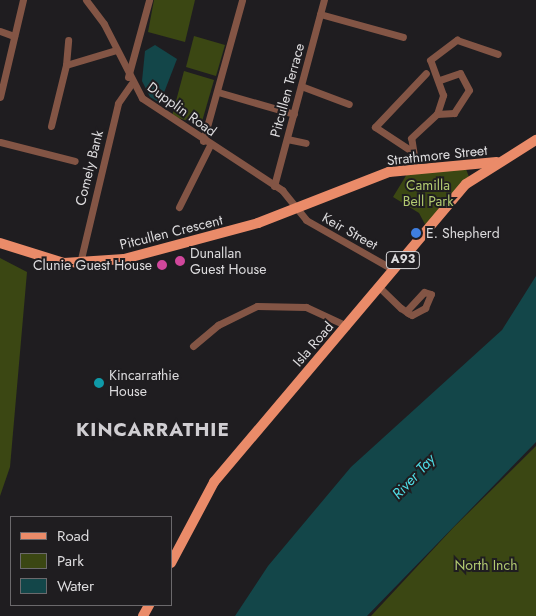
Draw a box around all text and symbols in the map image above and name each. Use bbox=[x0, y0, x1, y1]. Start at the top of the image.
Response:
street label: Pitcullen Terrace bbox=[266, 41, 308, 139]
street label: Dupplin Road bbox=[144, 78, 220, 140]
street label: Comely Bank bbox=[72, 129, 106, 207]
street label: Strathmore Street bbox=[386, 141, 488, 169]
park label: Camilla Bell Park bbox=[403, 177, 453, 210]
street label: Keir Street bbox=[319, 209, 381, 253]
street label: Pitcullen Crescent bbox=[118, 211, 224, 253]
place label: E. Shepherd bbox=[426, 225, 500, 241]
marker: E. Shepherd bbox=[410, 227, 422, 239]
place label: Dunallan Guest House bbox=[190, 245, 266, 278]
road number: A93 bbox=[386, 250, 420, 270]
marker: Dunallan Guest House bbox=[174, 255, 186, 267]
place label: Clunie Guest House bbox=[33, 257, 152, 273]
marker: Clunie Guest House bbox=[156, 259, 168, 271]
street label: Isla Road bbox=[289, 318, 337, 370]
place label: Kincarrathie House bbox=[109, 367, 179, 400]
marker: Kincarrathie House bbox=[93, 377, 105, 389]
district label: KINCARRATHIE bbox=[75, 419, 231, 441]
water label: River Tay bbox=[389, 451, 439, 503]
legend bbox=[10, 516, 172, 606]
text: Road bbox=[57, 525, 89, 547]
text: Park bbox=[57, 550, 84, 572]
park label: North Inch bbox=[454, 557, 518, 573]
text: Water bbox=[57, 575, 94, 597]

